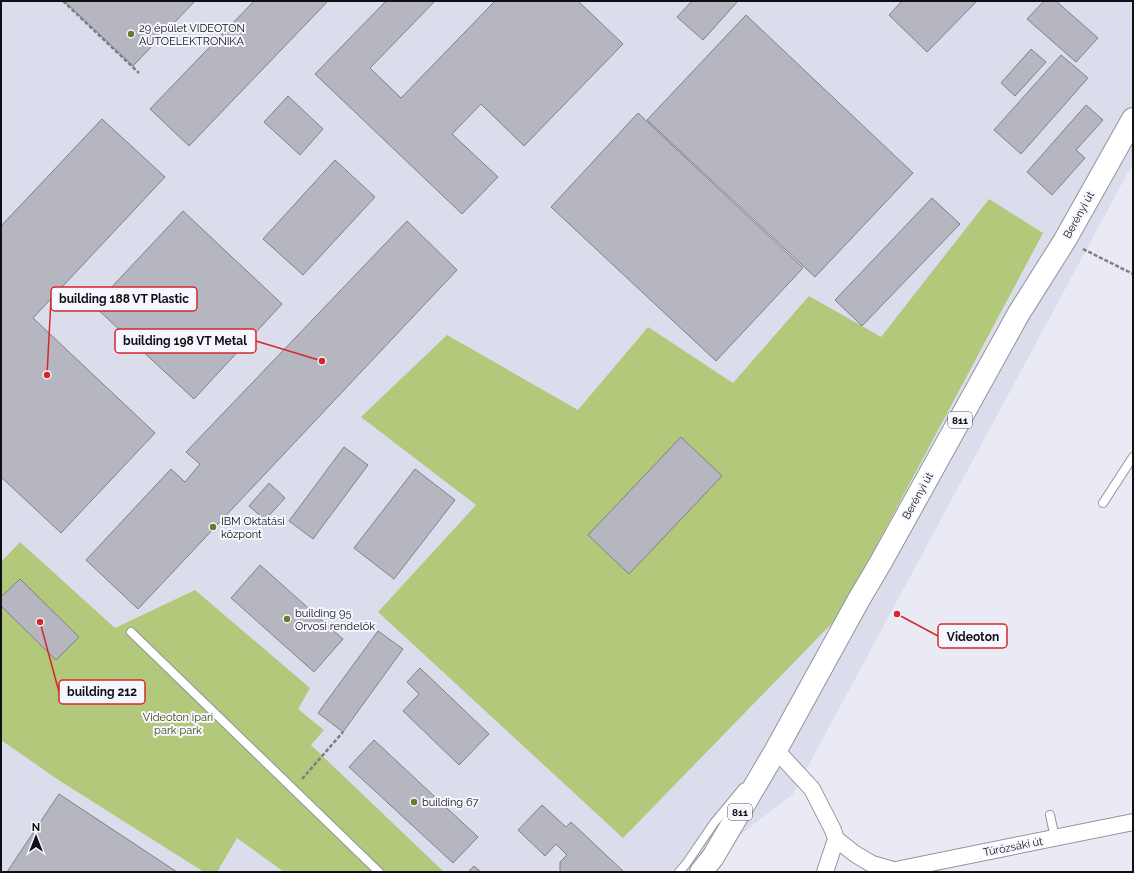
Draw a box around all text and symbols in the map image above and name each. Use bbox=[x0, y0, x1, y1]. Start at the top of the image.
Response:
place label: 29 épület VIDEOTON AUTOELEKTRONIKA bbox=[139, 22, 245, 48]
marker: 29 épület VIDEOTON AUTOELEKTRONIKA bbox=[126, 29, 136, 39]
street label: Berényi út bbox=[1061, 189, 1097, 241]
callout: building 188 VT Plastic bbox=[51, 287, 197, 311]
text: building 188 VT Plastic bbox=[59, 292, 189, 306]
callout: building 198 VT Metal bbox=[115, 329, 256, 353]
text: building 198 VT Metal bbox=[123, 334, 247, 348]
road number: 811 bbox=[948, 412, 972, 428]
street label: Berényi út bbox=[900, 470, 936, 522]
place label: IBM Oktatási központ bbox=[221, 515, 285, 541]
marker: IBM Oktatási központ bbox=[208, 522, 218, 532]
place label: building 95 Orvosi rendelők bbox=[295, 607, 375, 633]
marker: building 95 Orvosi rendelők bbox=[282, 614, 292, 624]
callout: Videoton bbox=[938, 624, 1007, 648]
text: Videoton bbox=[947, 630, 999, 644]
callout: building 212 bbox=[59, 680, 145, 704]
text: building 212 bbox=[67, 685, 137, 699]
park label: Videoton ipari park park bbox=[143, 711, 213, 737]
place label: building 67 bbox=[422, 796, 479, 809]
marker: building 67 bbox=[409, 797, 419, 807]
road number: 811 bbox=[728, 804, 752, 820]
north arrow bbox=[16, 817, 56, 857]
text: N bbox=[32, 821, 40, 834]
street label: Túrózsáki út bbox=[982, 835, 1044, 859]

